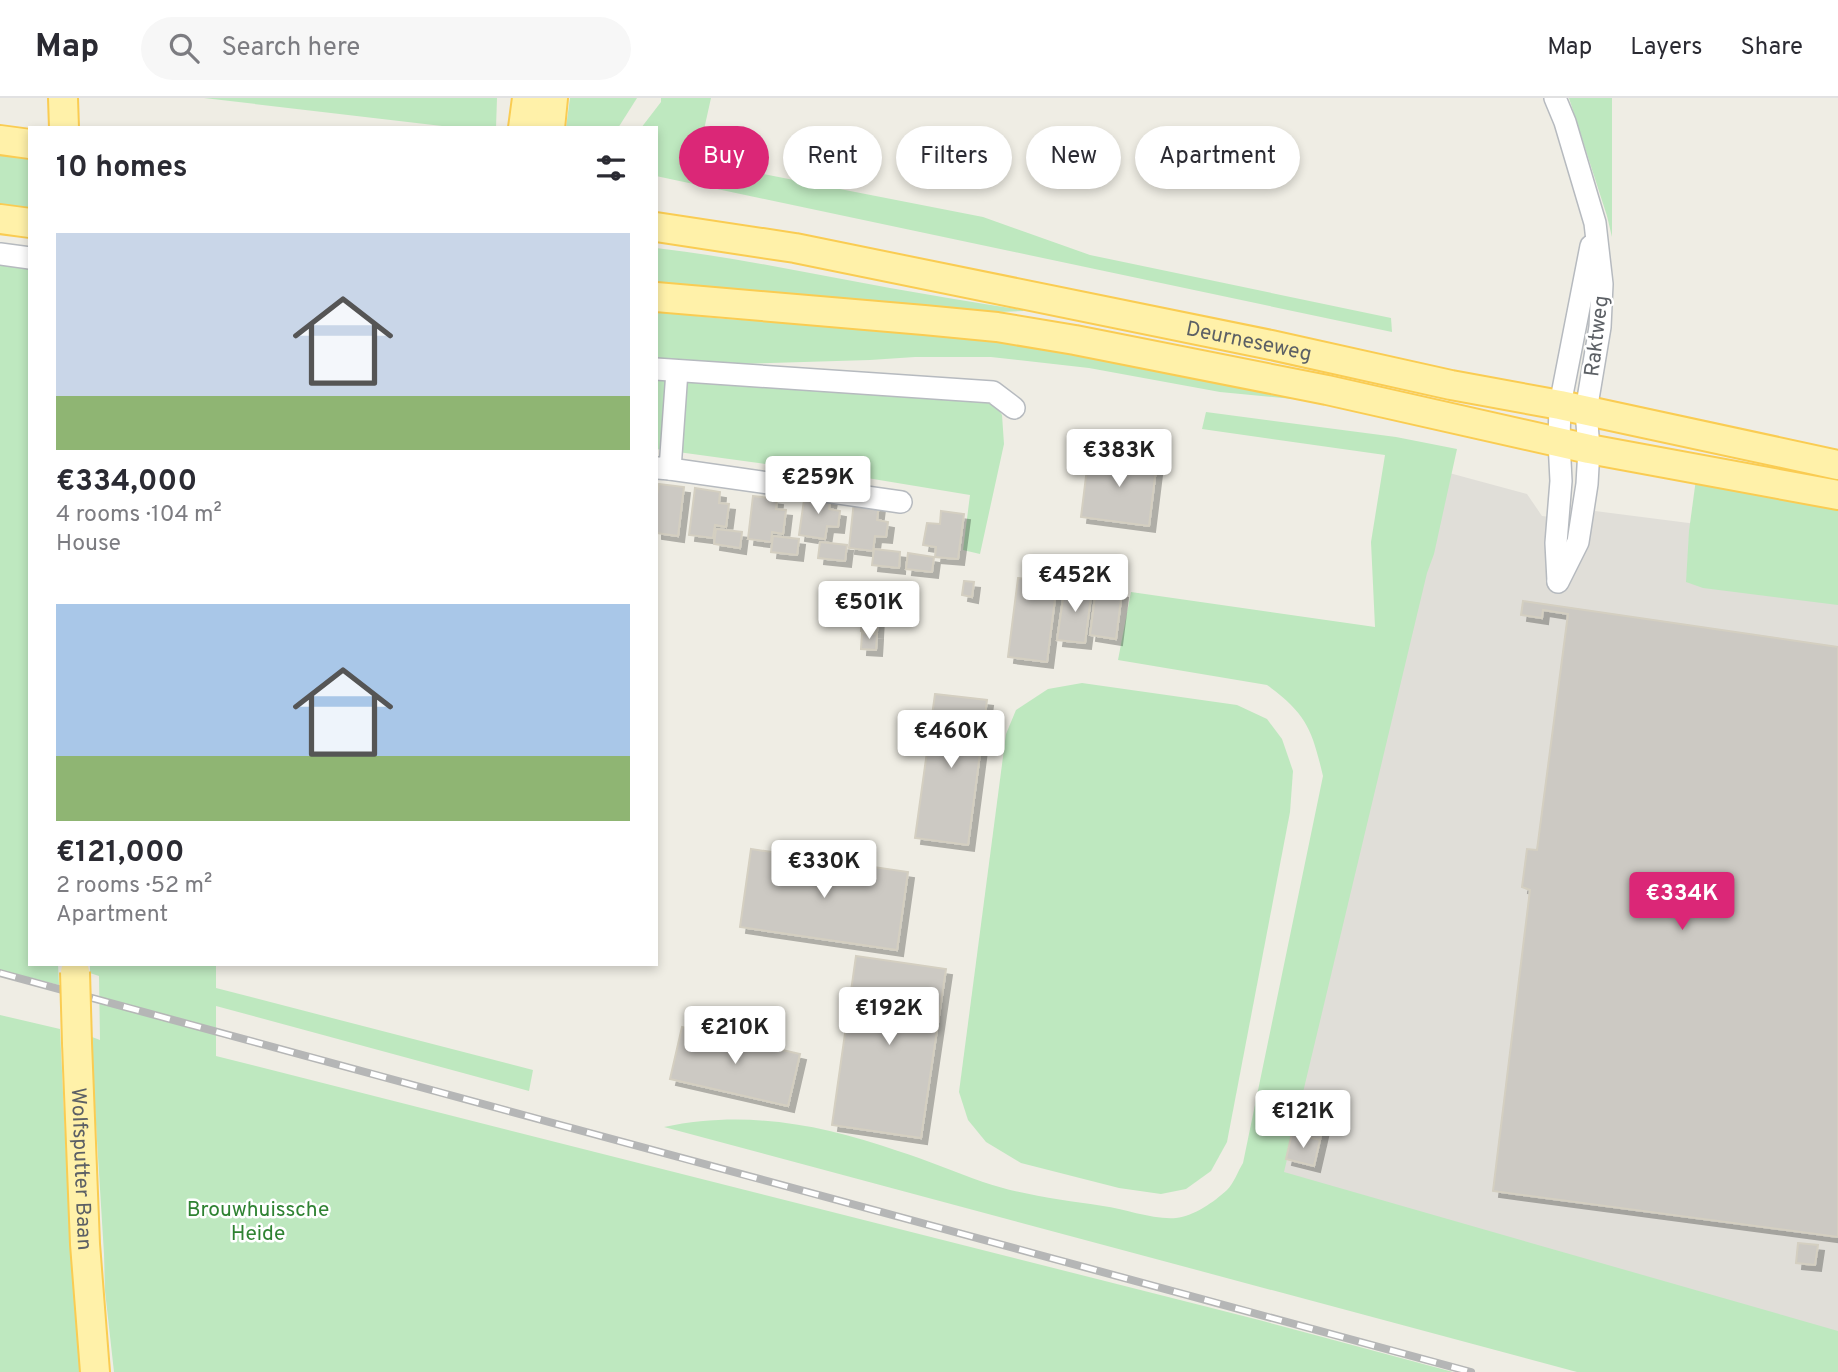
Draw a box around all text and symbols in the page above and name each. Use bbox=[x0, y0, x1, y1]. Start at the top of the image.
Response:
search box bbox=[141, 17, 631, 80]
text: Map bbox=[35, 27, 99, 69]
icon: search bbox=[165, 29, 203, 67]
text: Search here bbox=[221, 32, 360, 65]
text: Map bbox=[1547, 33, 1592, 63]
text: Layers bbox=[1630, 33, 1702, 63]
text: Share bbox=[1740, 33, 1803, 63]
chip: Buy bbox=[679, 126, 769, 189]
chip: Rent bbox=[783, 126, 882, 189]
chip: Filters bbox=[896, 126, 1012, 189]
chip: New bbox=[1026, 126, 1121, 189]
chip: Apartment bbox=[1135, 126, 1300, 189]
icon: filters bbox=[592, 149, 630, 187]
text: 10 homes bbox=[56, 150, 187, 187]
icon: home bbox=[280, 278, 406, 404]
street label: Raktweg bbox=[1579, 294, 1616, 378]
street label: Deurneseweg bbox=[1183, 316, 1314, 369]
pin: €383K bbox=[1070, 430, 1168, 489]
text: €383K bbox=[1083, 437, 1155, 466]
pin: €259K bbox=[769, 456, 867, 516]
text: €334,000 bbox=[56, 464, 197, 501]
text: €259K bbox=[781, 464, 855, 493]
text: 4 rooms · 104 m² bbox=[56, 501, 222, 530]
text: House bbox=[56, 530, 121, 559]
pin: €452K bbox=[1026, 554, 1124, 614]
text: €452K bbox=[1038, 562, 1112, 591]
pin: €501K bbox=[820, 582, 918, 641]
text: €501K bbox=[834, 589, 904, 618]
icon: home bbox=[280, 649, 406, 775]
pin: €460K bbox=[902, 710, 1000, 770]
text: €460K bbox=[914, 718, 988, 747]
text: €121,000 bbox=[56, 835, 185, 872]
pin: €330K bbox=[775, 840, 873, 900]
text: €330K bbox=[787, 848, 861, 877]
text: 2 rooms · 52 m² bbox=[56, 872, 212, 901]
pin: €334K bbox=[1633, 872, 1731, 932]
text: €334K bbox=[1645, 880, 1719, 909]
text: Apartment bbox=[56, 901, 168, 930]
pin: €192K bbox=[840, 988, 938, 1047]
text: €192K bbox=[855, 995, 923, 1024]
pin: €210K bbox=[686, 1006, 784, 1066]
text: €210K bbox=[700, 1014, 770, 1043]
street label: Wolfsputter Baan bbox=[64, 1087, 97, 1251]
pin: €121K bbox=[1254, 1090, 1352, 1150]
text: €121K bbox=[1271, 1098, 1335, 1127]
park label: Brouwhuissche Heide bbox=[187, 1197, 329, 1248]

